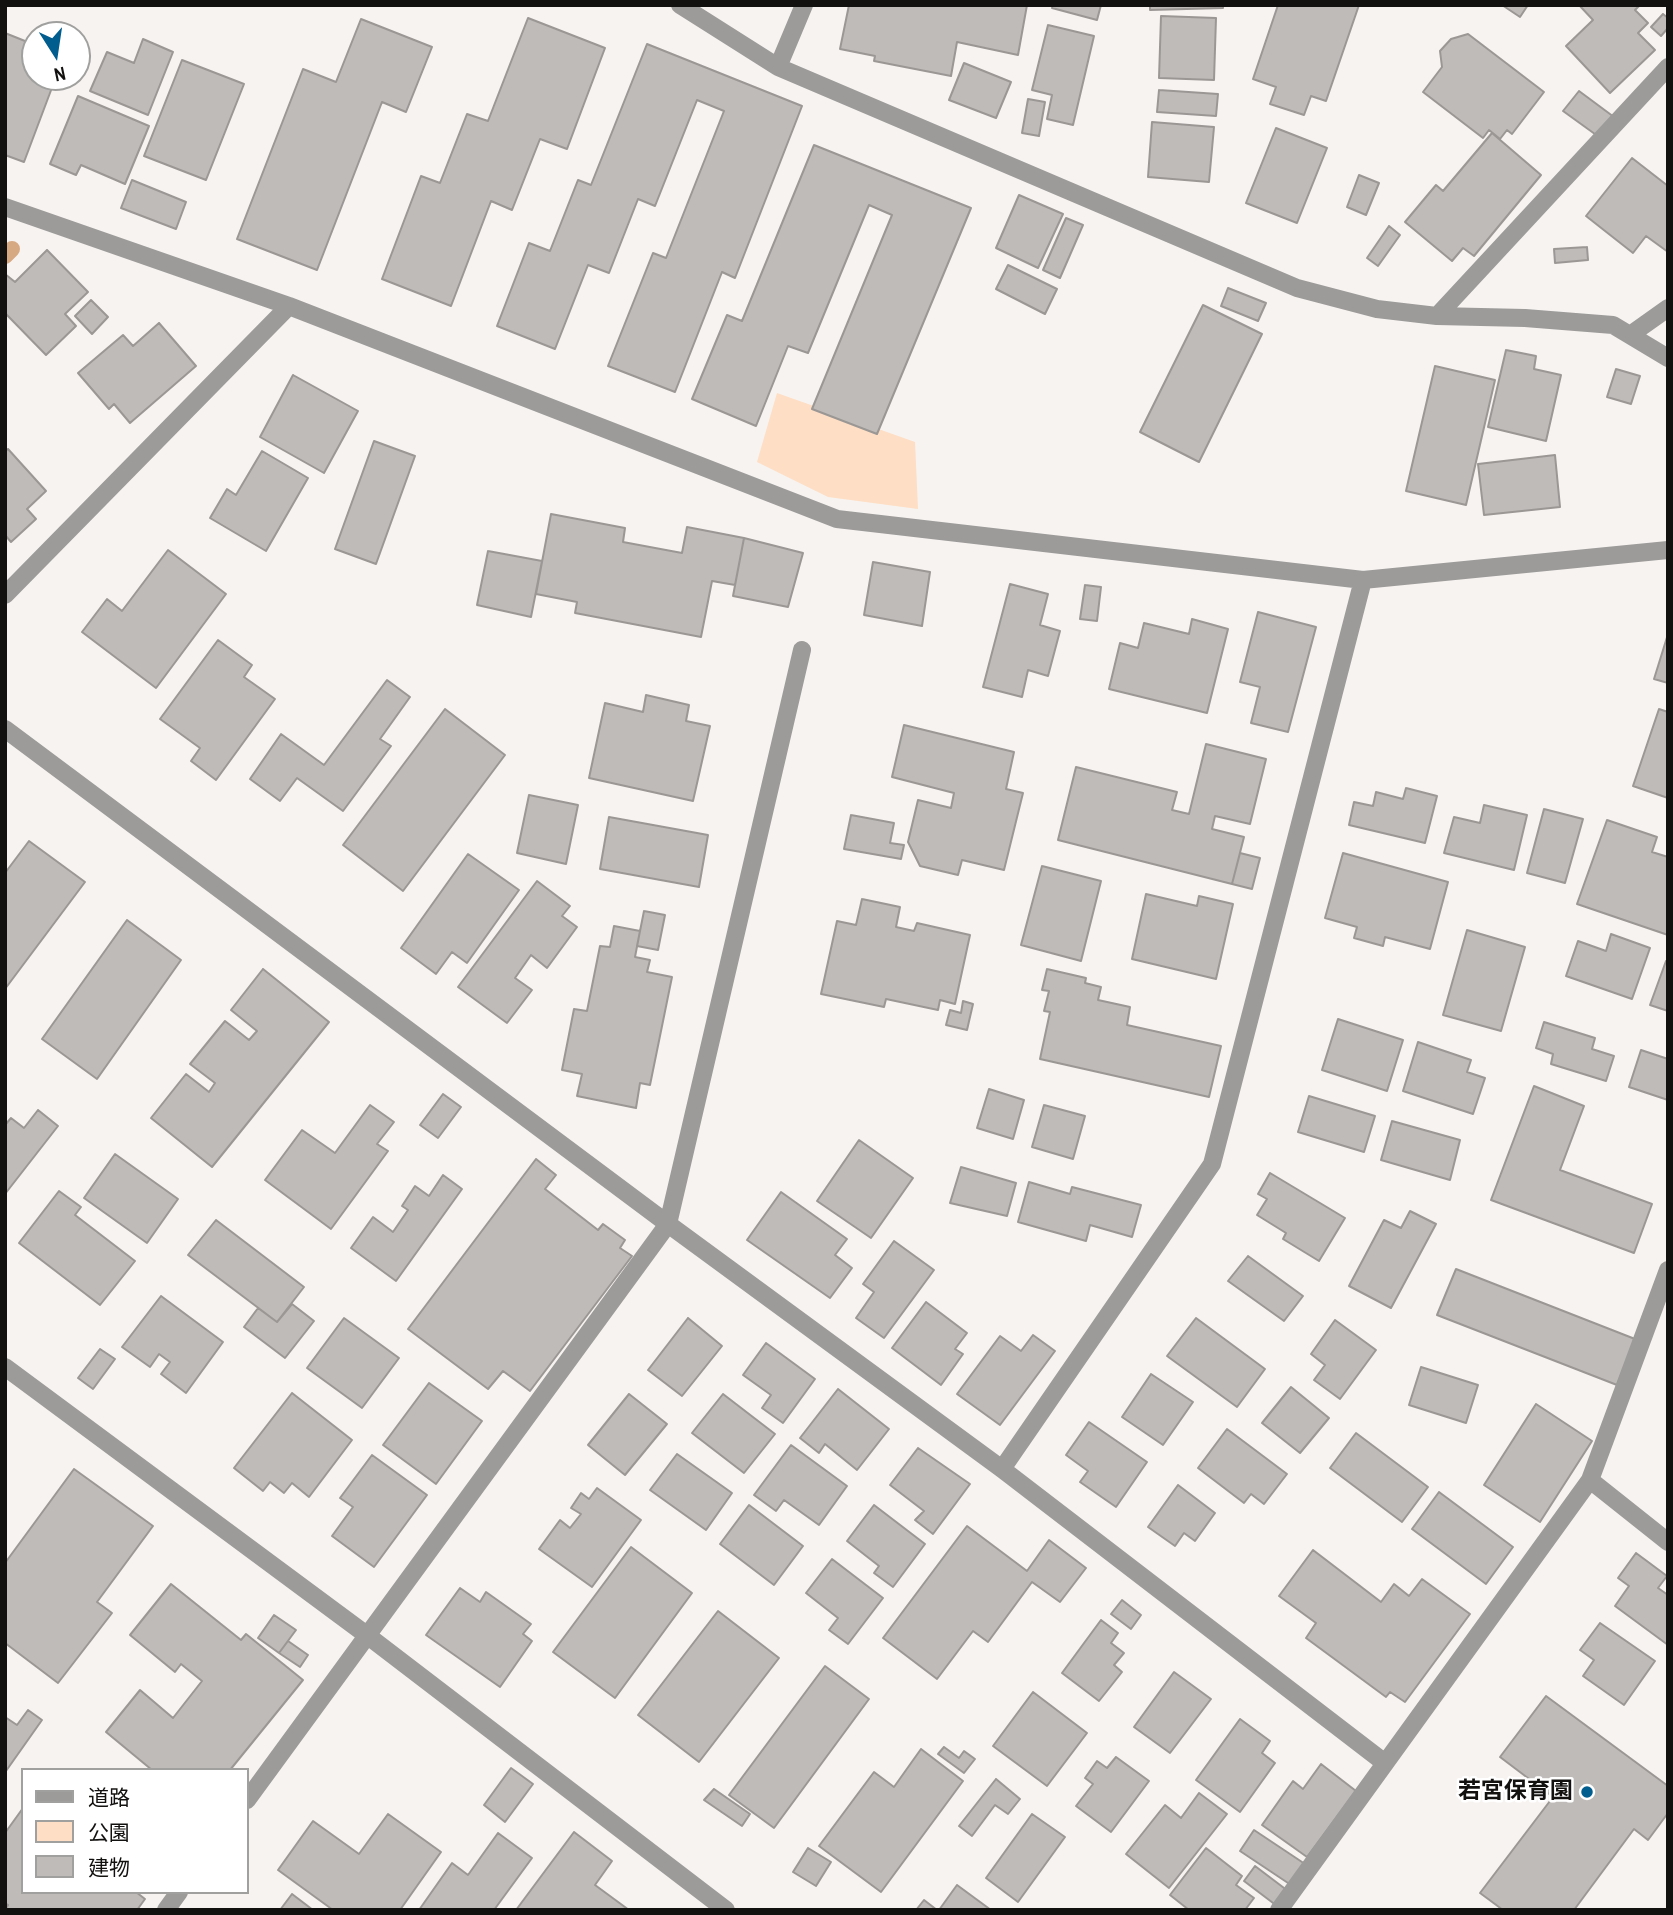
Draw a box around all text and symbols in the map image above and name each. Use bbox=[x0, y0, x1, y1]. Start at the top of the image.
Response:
north arrow bbox=[21, 21, 91, 91]
text: N bbox=[52, 61, 68, 88]
legend bbox=[21, 1768, 248, 1894]
place label: 若宮保育園 bbox=[1458, 1778, 1573, 1806]
text: 道路 bbox=[88, 1783, 130, 1812]
marker: 若宮保育園 bbox=[1579, 1784, 1595, 1800]
text: 公園 bbox=[88, 1818, 130, 1847]
text: 建物 bbox=[88, 1853, 130, 1882]

